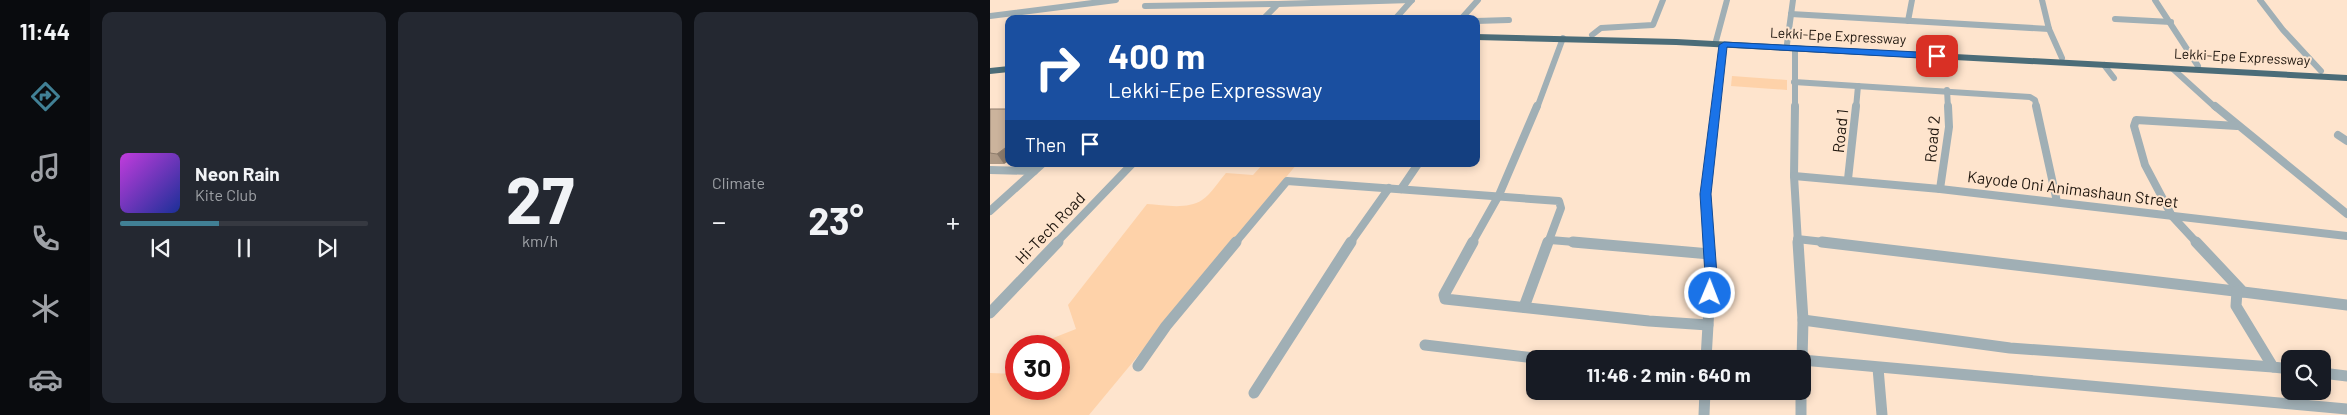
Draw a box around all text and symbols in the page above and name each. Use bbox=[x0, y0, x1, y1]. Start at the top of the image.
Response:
text: 11:44 bbox=[20, 18, 70, 44]
street label: Lekki-Epe Expressway bbox=[1769, 23, 1907, 48]
text: 400 m bbox=[1108, 34, 1205, 76]
icon: right bbox=[1025, 35, 1090, 100]
pin bbox=[1916, 35, 1958, 77]
icon: arrive bbox=[1923, 42, 1951, 70]
street label: Lekki-Epe Expressway bbox=[2173, 44, 2311, 69]
text: Lekki-Epe Expressway bbox=[1108, 76, 1322, 102]
icon: directions bbox=[28, 79, 63, 114]
street label: Road 1 bbox=[1828, 108, 1851, 154]
street label: Road 2 bbox=[1920, 115, 1943, 163]
icon: arrive bbox=[1076, 130, 1104, 158]
text: Then bbox=[1025, 133, 1066, 156]
icon: music bbox=[28, 150, 63, 185]
text: 27 bbox=[506, 159, 574, 237]
text: Neon Rain bbox=[195, 162, 280, 185]
street label: Kayode Oni Animashaun Street bbox=[1966, 166, 2180, 211]
text: Climate bbox=[712, 173, 765, 192]
text: Kite Club bbox=[195, 185, 257, 204]
street label: Hi-Tech Road bbox=[1011, 188, 1088, 267]
text: 23° bbox=[808, 197, 864, 243]
text: − bbox=[712, 204, 726, 238]
text: + bbox=[946, 204, 960, 238]
icon: phone bbox=[28, 221, 63, 256]
text: km/h bbox=[522, 231, 558, 250]
icon: previous bbox=[147, 234, 175, 262]
icon: pause bbox=[230, 234, 258, 262]
icon: next bbox=[313, 234, 341, 262]
position arrow bbox=[1683, 266, 1735, 318]
icon: climate bbox=[28, 291, 63, 326]
speed limit sign: 30 bbox=[1005, 335, 1070, 400]
map controls bbox=[2281, 350, 2331, 400]
button: search bbox=[2281, 350, 2331, 400]
icon: car bbox=[28, 362, 63, 397]
text: 11:46 · 2 min · 640 m bbox=[1586, 363, 1751, 386]

